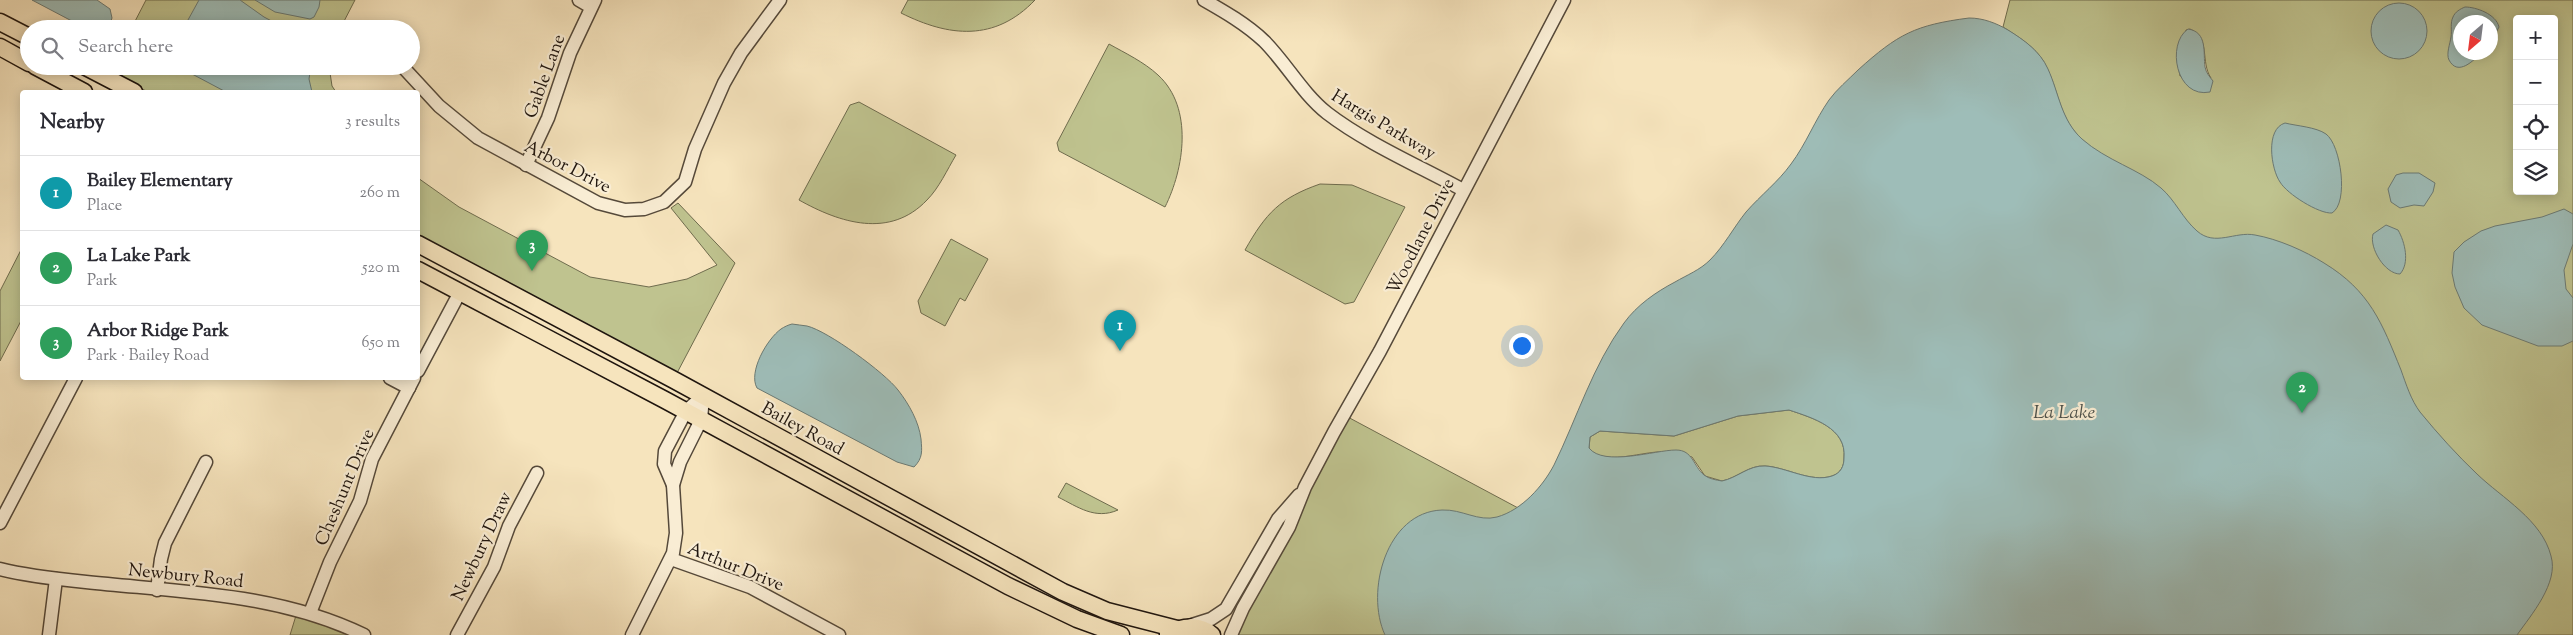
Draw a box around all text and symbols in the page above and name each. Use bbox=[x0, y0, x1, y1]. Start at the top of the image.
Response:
north arrow bbox=[2453, 15, 2498, 60]
map controls bbox=[2513, 15, 2558, 195]
button: + bbox=[2513, 15, 2558, 60]
search box bbox=[20, 20, 420, 75]
street label: Gable Lane bbox=[519, 31, 573, 122]
icon: search bbox=[38, 34, 66, 62]
text: Search here bbox=[78, 34, 173, 61]
button: − bbox=[2513, 60, 2558, 105]
street label: Hargis Parkway bbox=[1326, 84, 1440, 167]
button: locate bbox=[2513, 105, 2558, 150]
text: Nearby bbox=[40, 108, 105, 138]
text: 3 results bbox=[345, 111, 400, 134]
street label: Arbor Drive bbox=[519, 135, 615, 201]
button: layers bbox=[2513, 150, 2558, 195]
text: Bailey Elementary bbox=[87, 168, 233, 195]
street label: Woodlane Drive bbox=[1381, 174, 1462, 300]
text: 1 bbox=[53, 182, 59, 205]
text: 260 m bbox=[359, 182, 400, 205]
text: Place bbox=[87, 195, 122, 218]
pin: 3 bbox=[516, 230, 548, 271]
text: La Lake Park bbox=[87, 243, 191, 270]
text: 2 bbox=[52, 257, 60, 280]
text: 520 m bbox=[362, 257, 400, 280]
text: Park bbox=[87, 270, 118, 293]
pin: 1 bbox=[1104, 310, 1136, 351]
text: Arbor Ridge Park bbox=[87, 318, 229, 345]
text: 3 bbox=[53, 332, 59, 355]
text: 650 m bbox=[361, 332, 400, 355]
your location bbox=[1509, 333, 1535, 359]
text: Park · Bailey Road bbox=[87, 345, 209, 368]
pin: 2 bbox=[2286, 372, 2318, 413]
street label: Bailey Road bbox=[756, 396, 848, 463]
water label: La Lake bbox=[2033, 400, 2095, 427]
street label: Cheshunt Drive bbox=[309, 425, 382, 550]
street label: Newbury Draw bbox=[446, 487, 520, 606]
street label: Arthur Drive bbox=[683, 537, 787, 599]
street label: Newbury Road bbox=[127, 558, 245, 596]

